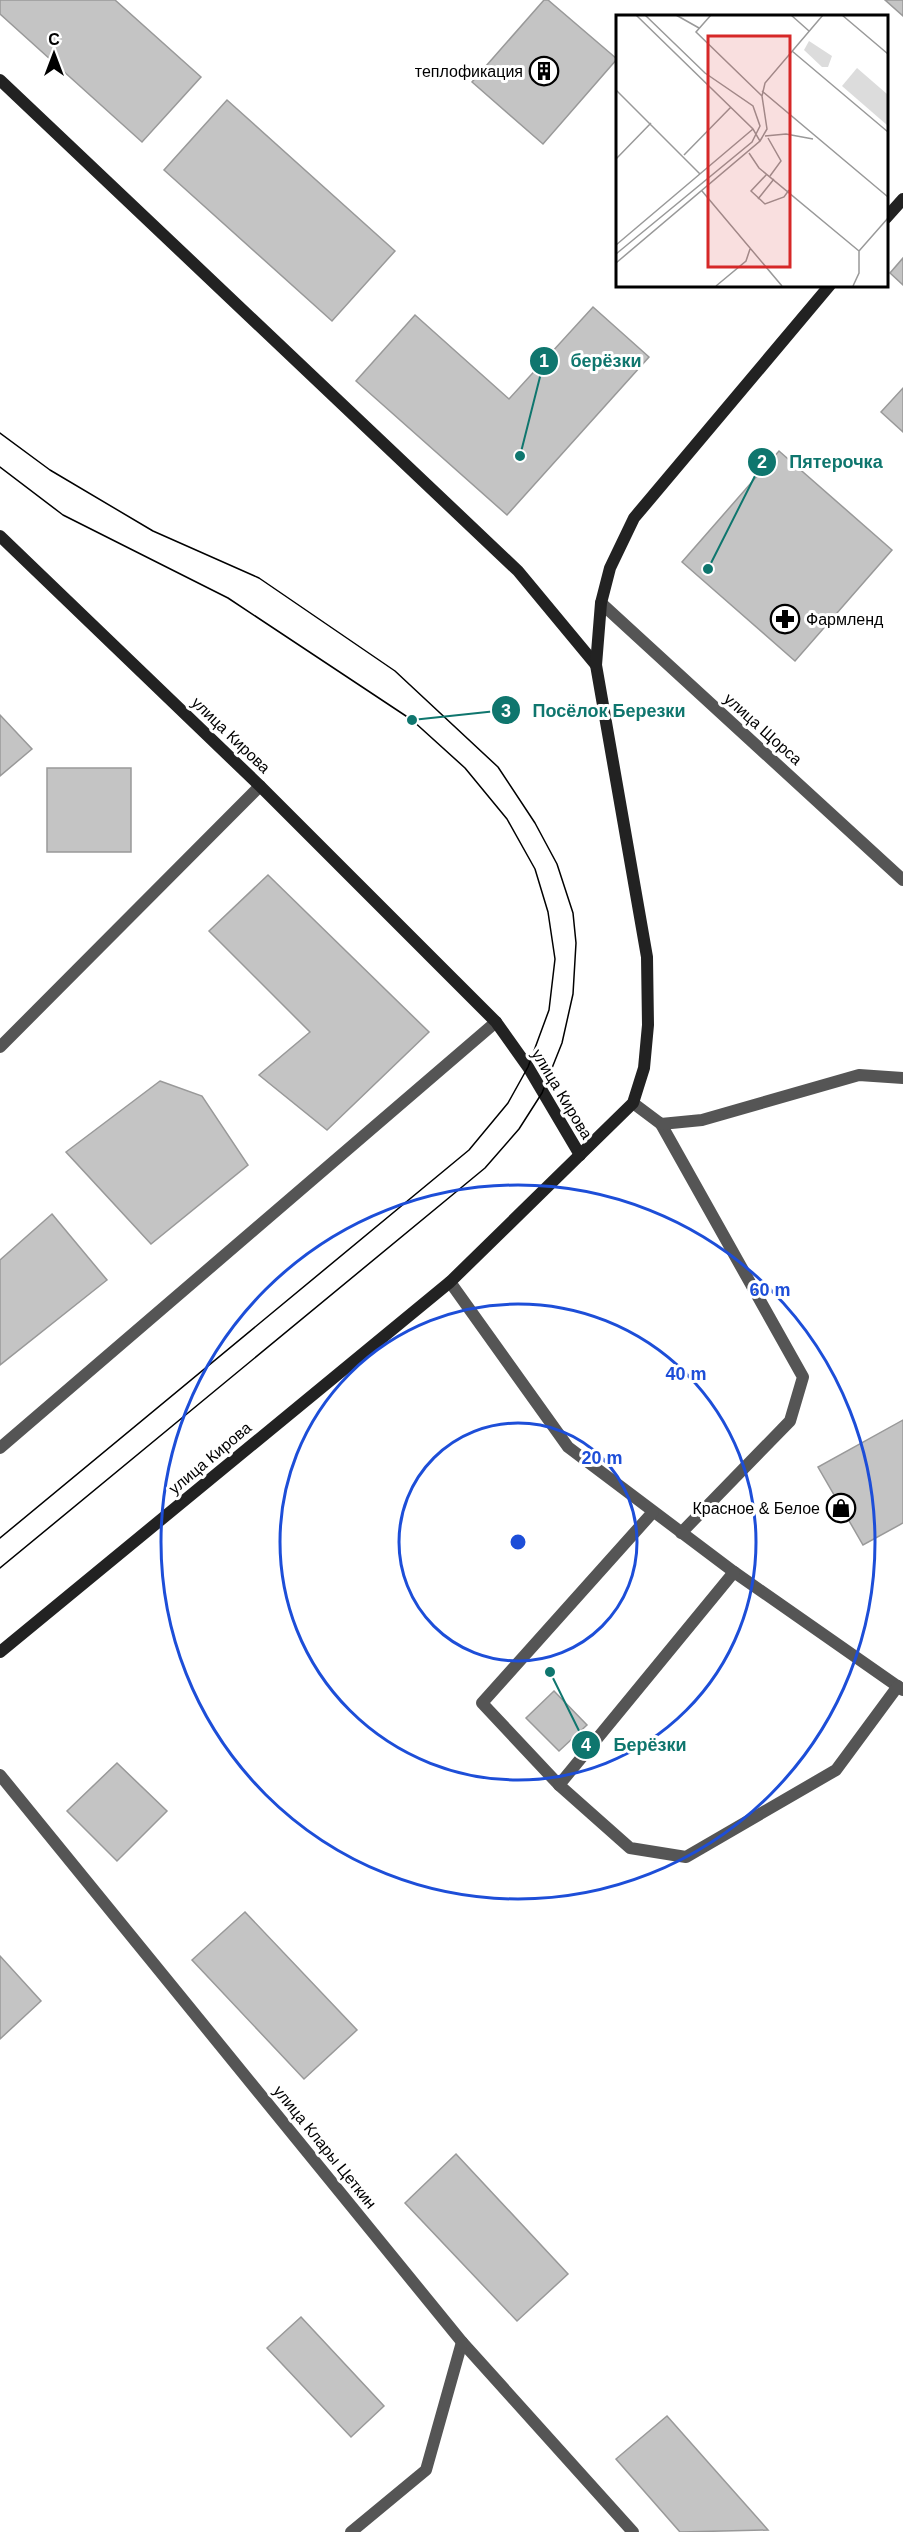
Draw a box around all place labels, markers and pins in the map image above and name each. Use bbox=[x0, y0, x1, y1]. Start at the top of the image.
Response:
building icon: теплофикация bbox=[528, 55, 560, 87]
place label: теплофикация bbox=[415, 63, 523, 80]
callout: берёзки bbox=[529, 343, 654, 379]
callout: Пятерочка bbox=[747, 444, 894, 480]
pharmacy icon: Фармленд bbox=[769, 603, 801, 635]
place label: Фармленд bbox=[806, 611, 884, 628]
callout: Посёлок Березки bbox=[491, 692, 697, 728]
shop icon: Красное & Белое bbox=[825, 1492, 857, 1524]
place label: Красное & Белое bbox=[693, 1500, 820, 1517]
centre of rings bbox=[508, 1532, 528, 1552]
callout: Берёзки bbox=[571, 1727, 698, 1763]

